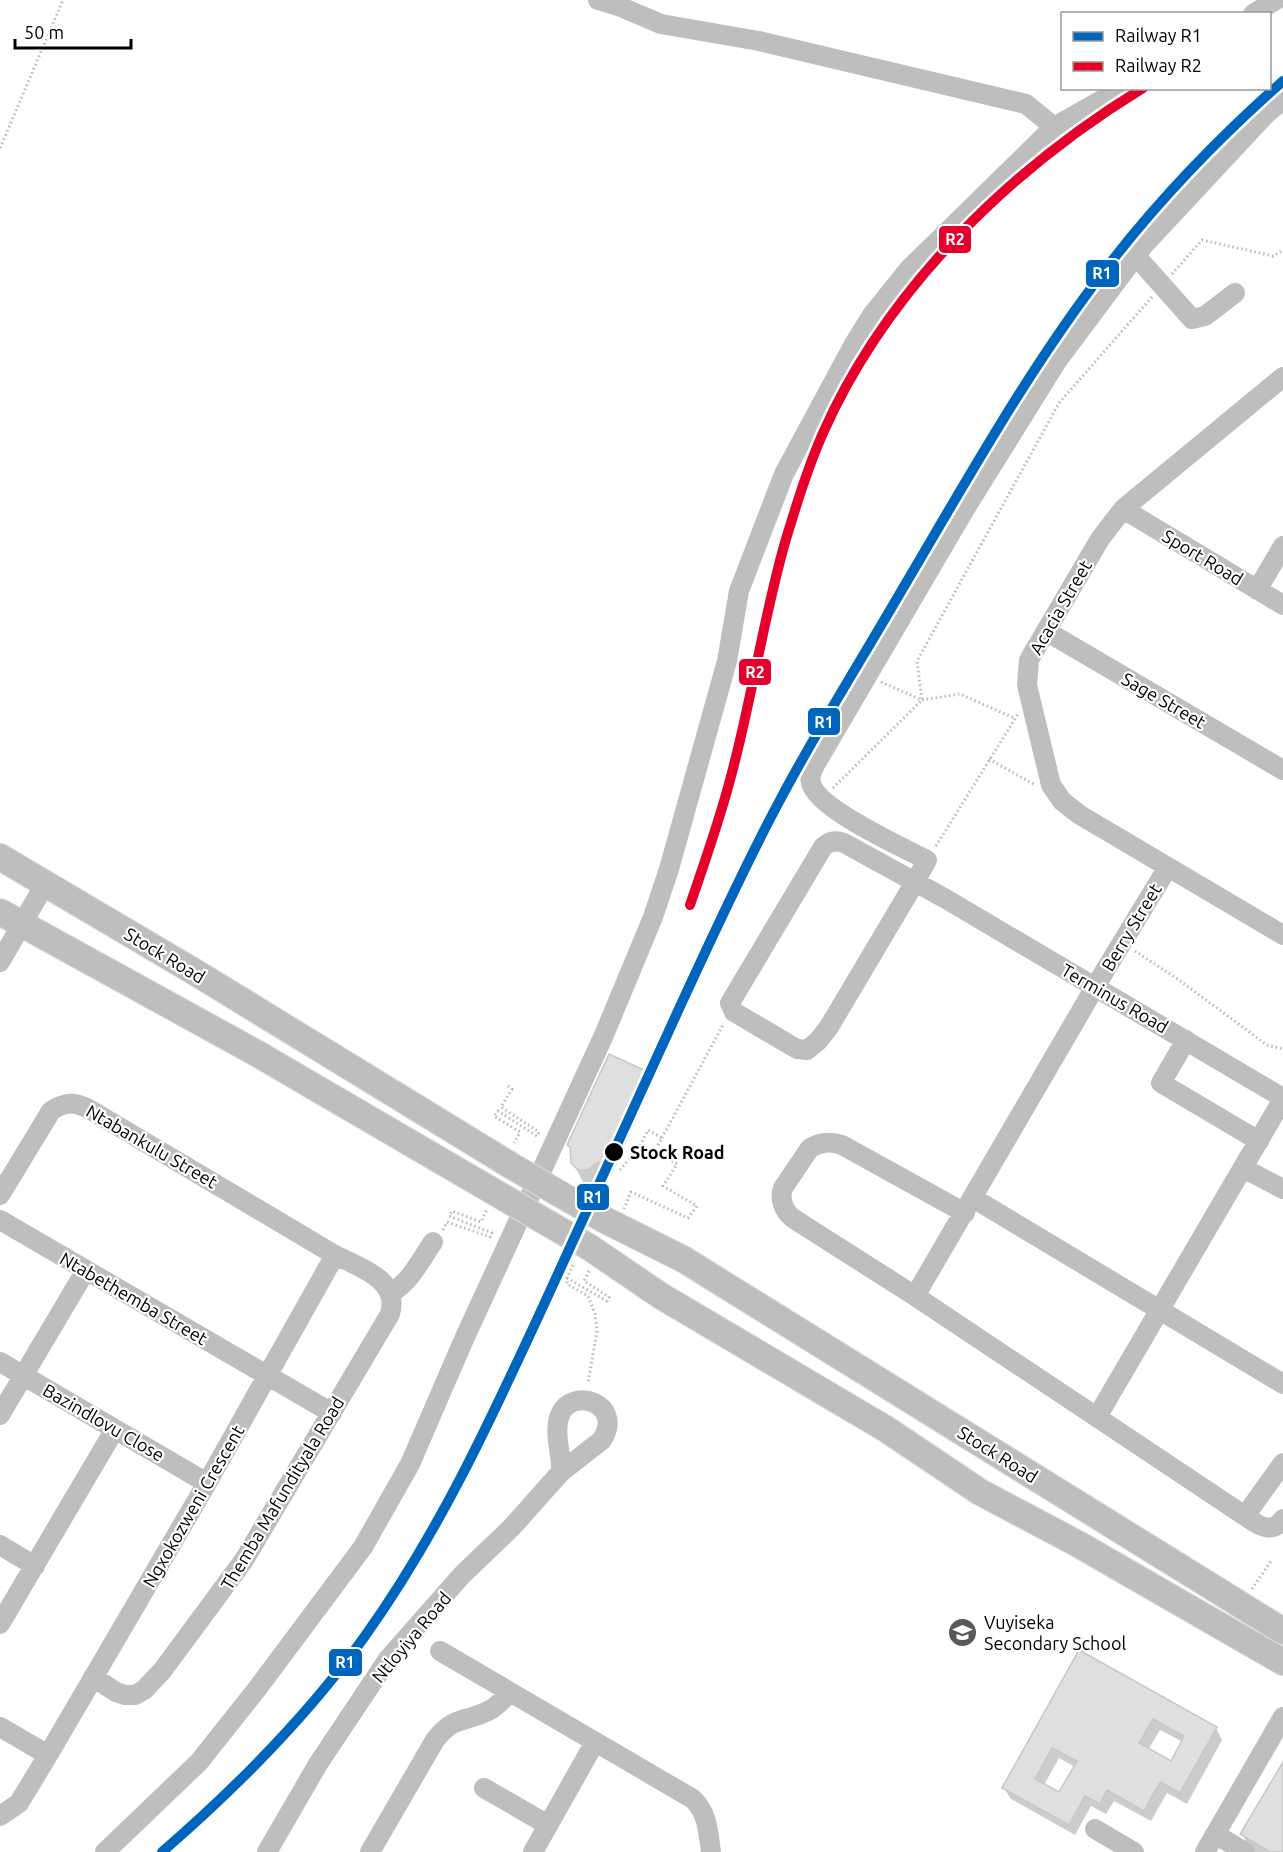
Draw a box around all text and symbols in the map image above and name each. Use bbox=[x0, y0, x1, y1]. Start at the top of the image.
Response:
scale bar bbox=[15, 12, 130, 50]
legend bbox=[1061, 12, 1271, 90]
text: 50 m bbox=[24, 22, 64, 42]
text: Railway R1 bbox=[1115, 25, 1202, 45]
text: Railway R2 bbox=[1115, 55, 1202, 75]
line badge: R2 bbox=[938, 225, 972, 254]
text: R2 bbox=[945, 230, 965, 248]
line badge: R1 bbox=[1085, 259, 1120, 288]
text: R1 bbox=[1092, 264, 1112, 282]
street label: Sport Road bbox=[1159, 525, 1247, 589]
street label: Acacia Street bbox=[1025, 556, 1095, 658]
line badge: R2 bbox=[738, 658, 772, 686]
text: R2 bbox=[745, 663, 765, 681]
street label: Sage Street bbox=[1119, 668, 1209, 732]
line badge: R1 bbox=[807, 707, 841, 736]
text: R1 bbox=[814, 713, 834, 731]
street label: Berry Street bbox=[1097, 880, 1165, 974]
street label: Stock Road bbox=[121, 923, 209, 987]
street label: Terminus Road bbox=[1058, 959, 1172, 1037]
street label: Ntabankulu Street bbox=[83, 1100, 221, 1192]
marker: Stock Road bbox=[603, 1141, 625, 1163]
place label: Stock Road bbox=[630, 1142, 725, 1162]
line badge: R1 bbox=[576, 1183, 610, 1211]
text: R1 bbox=[583, 1188, 603, 1206]
street label: Ntabethemba Street bbox=[57, 1248, 211, 1348]
street label: Bazindlovu Close bbox=[40, 1379, 168, 1465]
street label: Themba Mafundityala Road bbox=[216, 1393, 348, 1593]
street label: Ngxokozweni Crescent bbox=[138, 1421, 248, 1591]
street label: Stock Road bbox=[955, 1422, 1041, 1486]
street label: Ntloyiya Road bbox=[367, 1588, 455, 1686]
place label: Vuyiseka Secondary School bbox=[984, 1612, 1126, 1653]
school or university icon: Vuyiseka Secondary School bbox=[947, 1616, 979, 1648]
line badge: R1 bbox=[328, 1648, 363, 1677]
text: R1 bbox=[335, 1653, 355, 1671]

